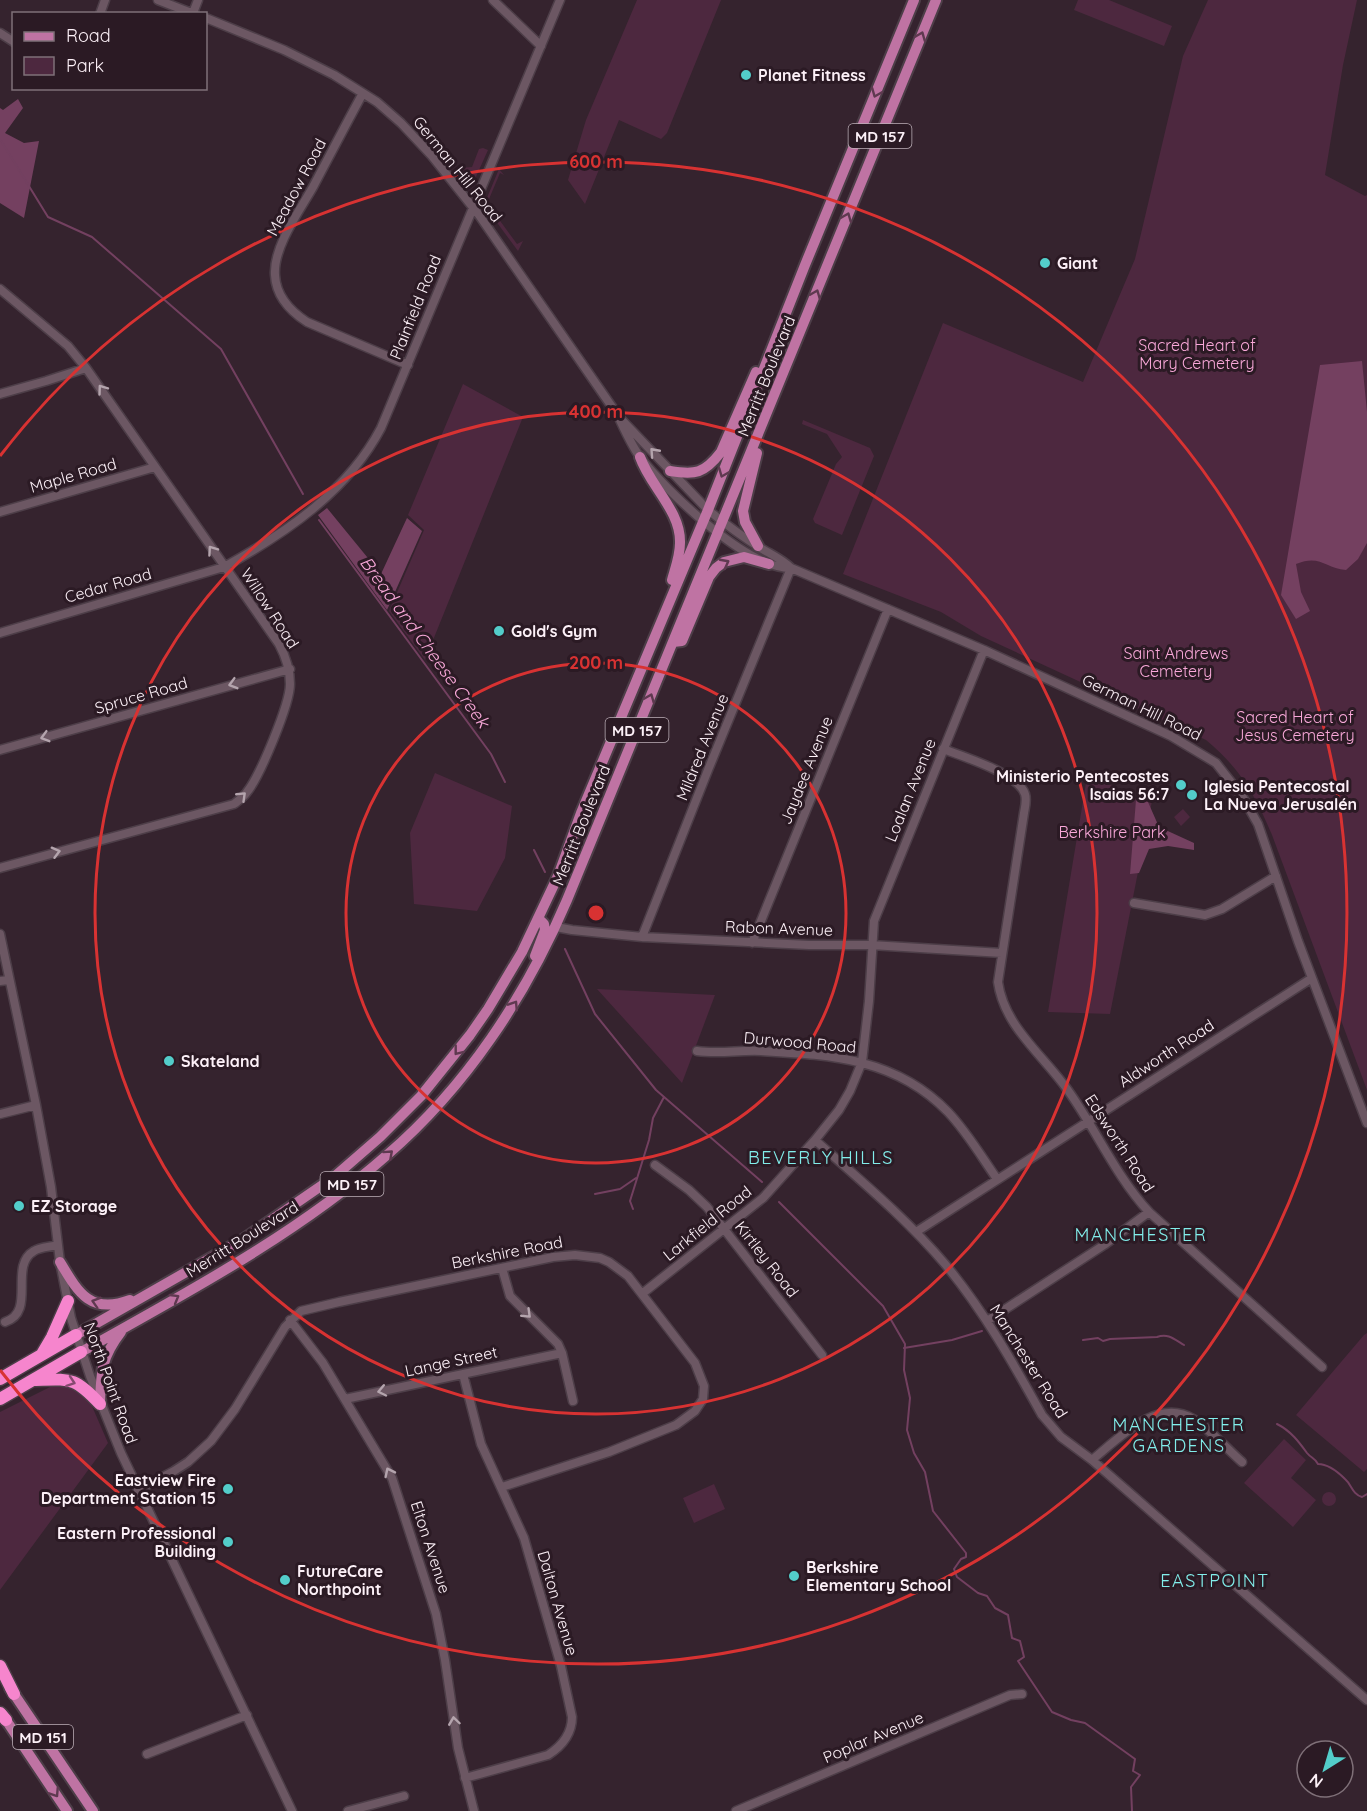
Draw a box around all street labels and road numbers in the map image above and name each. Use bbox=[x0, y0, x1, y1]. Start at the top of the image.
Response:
street label: German Hill Road bbox=[409, 112, 507, 226]
road number: MD 157 bbox=[848, 124, 912, 148]
street label: Meadow Road bbox=[262, 135, 330, 239]
street label: Plainfield Road bbox=[385, 252, 445, 362]
street label: Merritt Boulevard bbox=[733, 313, 799, 439]
street label: Maple Road bbox=[27, 453, 119, 497]
street label: Cedar Road bbox=[62, 563, 154, 607]
street label: Willow Road bbox=[237, 564, 303, 652]
street label: German Hill Road bbox=[1079, 669, 1205, 745]
street label: Spruce Road bbox=[92, 672, 190, 718]
street label: Mildred Avenue bbox=[671, 691, 733, 803]
street label: Jaydee Avenue bbox=[775, 713, 837, 827]
road number: MD 157 bbox=[606, 718, 668, 742]
street label: Loalan Avenue bbox=[880, 735, 940, 845]
street label: Merritt Boulevard bbox=[548, 762, 614, 888]
street label: Rabon Avenue bbox=[725, 916, 833, 940]
street label: Aldworth Road bbox=[1114, 1015, 1218, 1091]
street label: Durwood Road bbox=[743, 1027, 857, 1057]
street label: Edsworth Road bbox=[1081, 1090, 1159, 1196]
road number: MD 157 bbox=[320, 1172, 384, 1196]
street label: Larkfield Road bbox=[659, 1181, 755, 1265]
street label: Merritt Boulevard bbox=[182, 1196, 302, 1282]
street label: Kirtley Road bbox=[731, 1217, 803, 1301]
street label: Berkshire Road bbox=[450, 1231, 564, 1273]
street label: Manchester Road bbox=[986, 1300, 1072, 1422]
street label: North Point Road bbox=[80, 1320, 142, 1446]
street label: Lange Street bbox=[403, 1341, 499, 1381]
street label: Elton Avenue bbox=[407, 1498, 455, 1596]
street label: Dalton Avenue bbox=[533, 1548, 583, 1658]
street label: Poplar Avenue bbox=[820, 1707, 926, 1767]
road number: MD 151 bbox=[13, 1725, 73, 1749]

